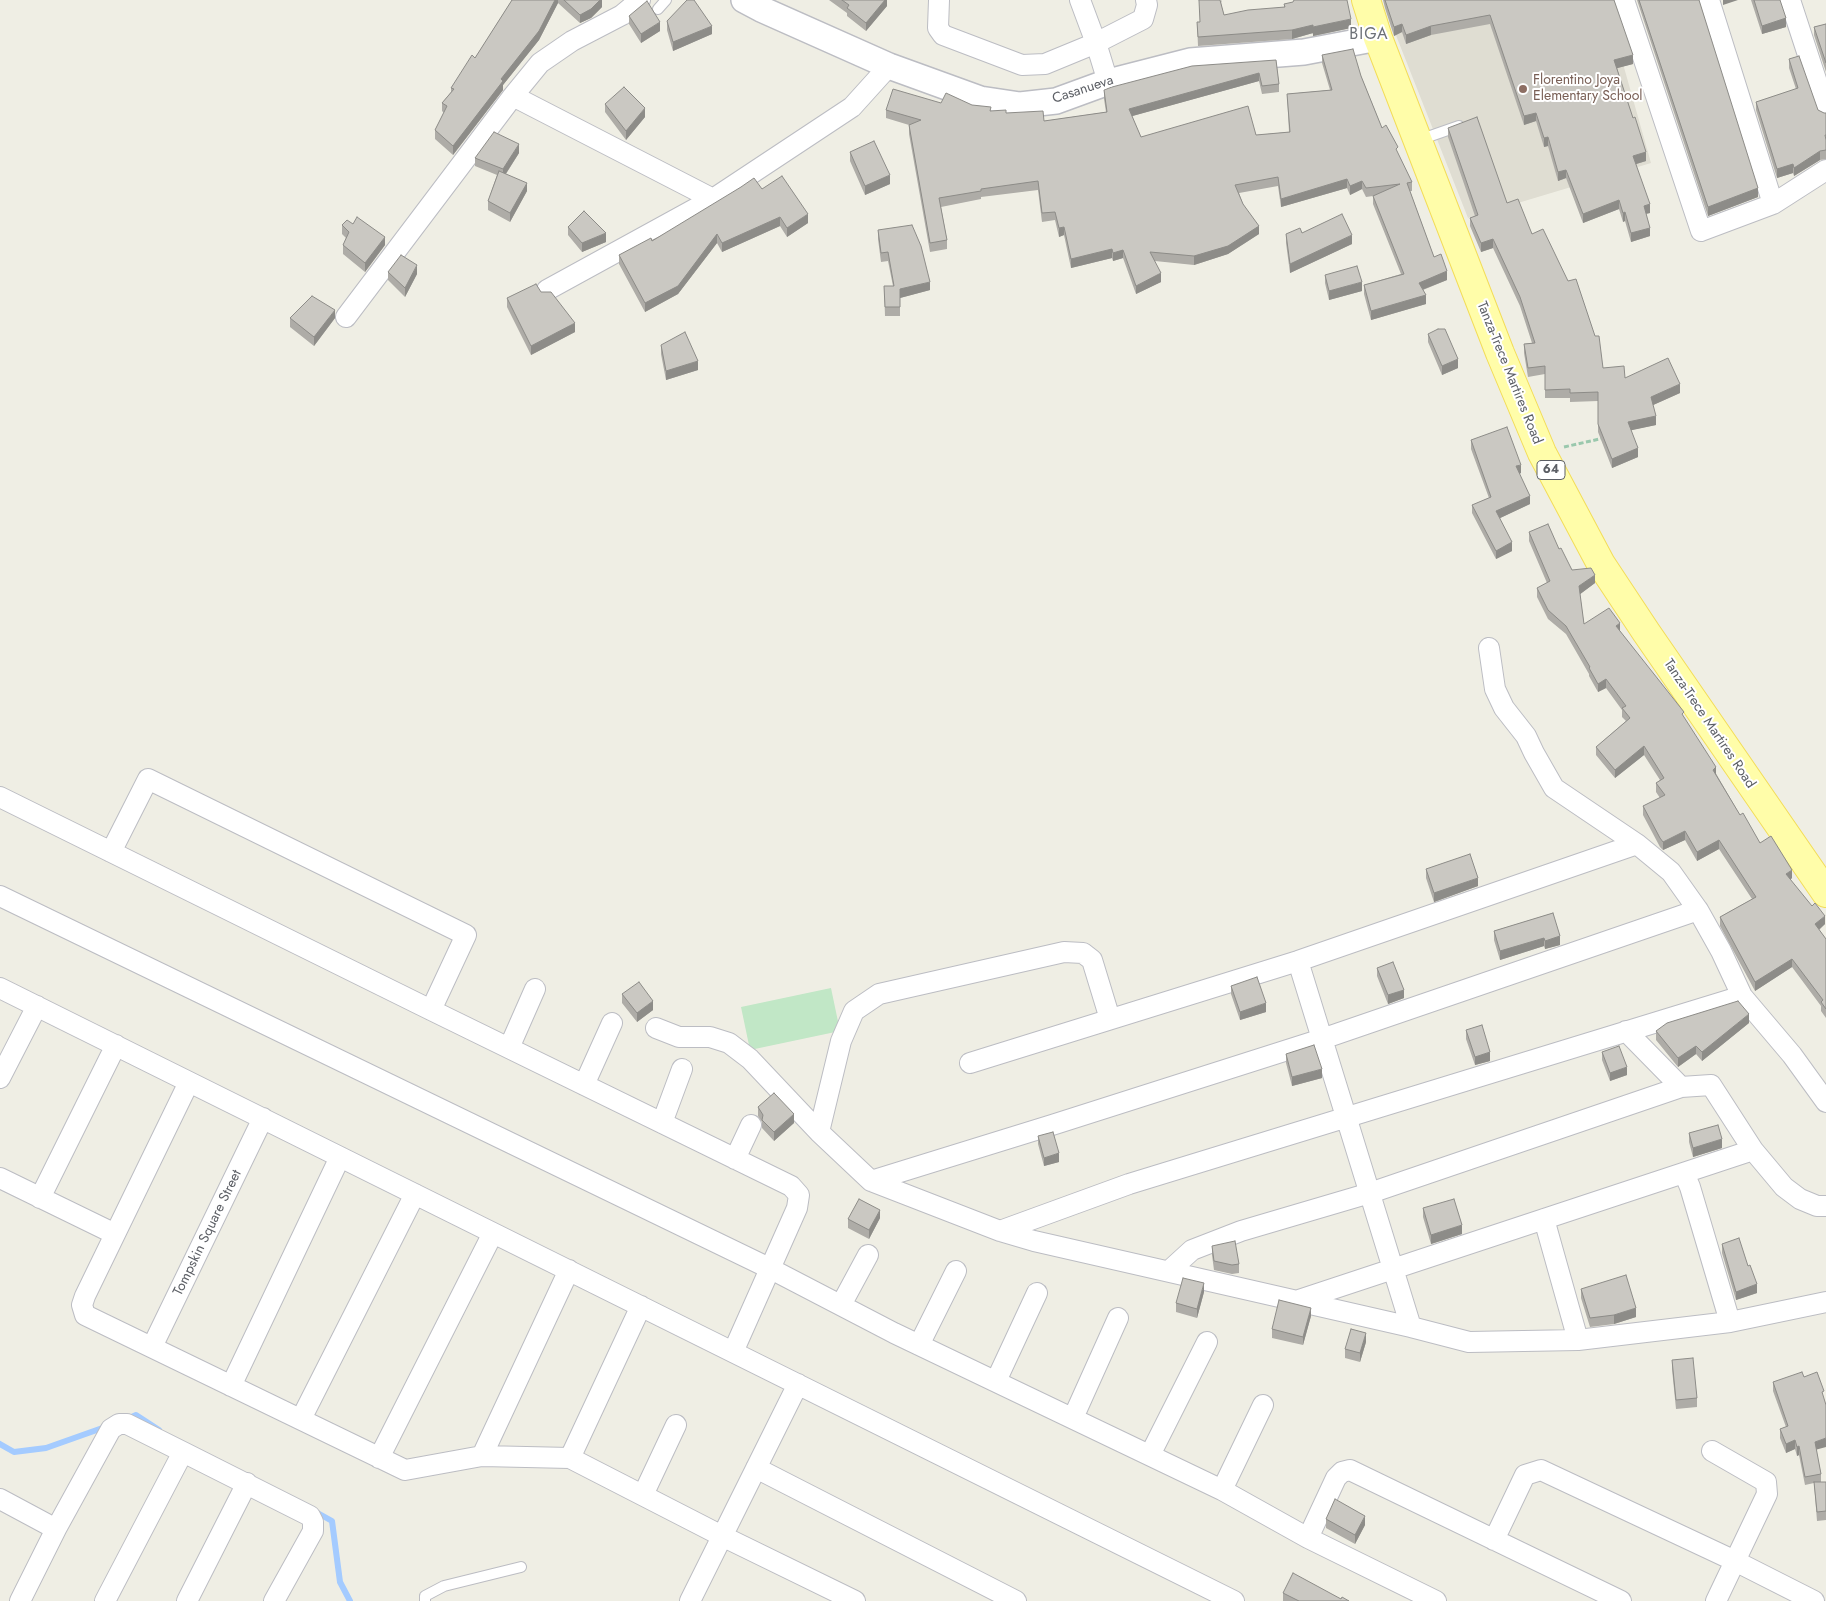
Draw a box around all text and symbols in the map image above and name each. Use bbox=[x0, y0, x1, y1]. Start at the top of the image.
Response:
district label: BIGA bbox=[1349, 25, 1389, 45]
street label: Casanueva bbox=[1050, 72, 1116, 108]
place label: Florentino Joya Elementary School bbox=[1533, 73, 1643, 105]
marker: Florentino Joya Elementary School bbox=[1517, 83, 1529, 95]
street label: Tanza-Trece Martires Road bbox=[1473, 299, 1545, 447]
road number: 64 bbox=[1537, 460, 1565, 480]
street label: Tanza-Trece Martires Road bbox=[1659, 656, 1759, 792]
street label: Tompskin Square Street bbox=[170, 1167, 246, 1299]

